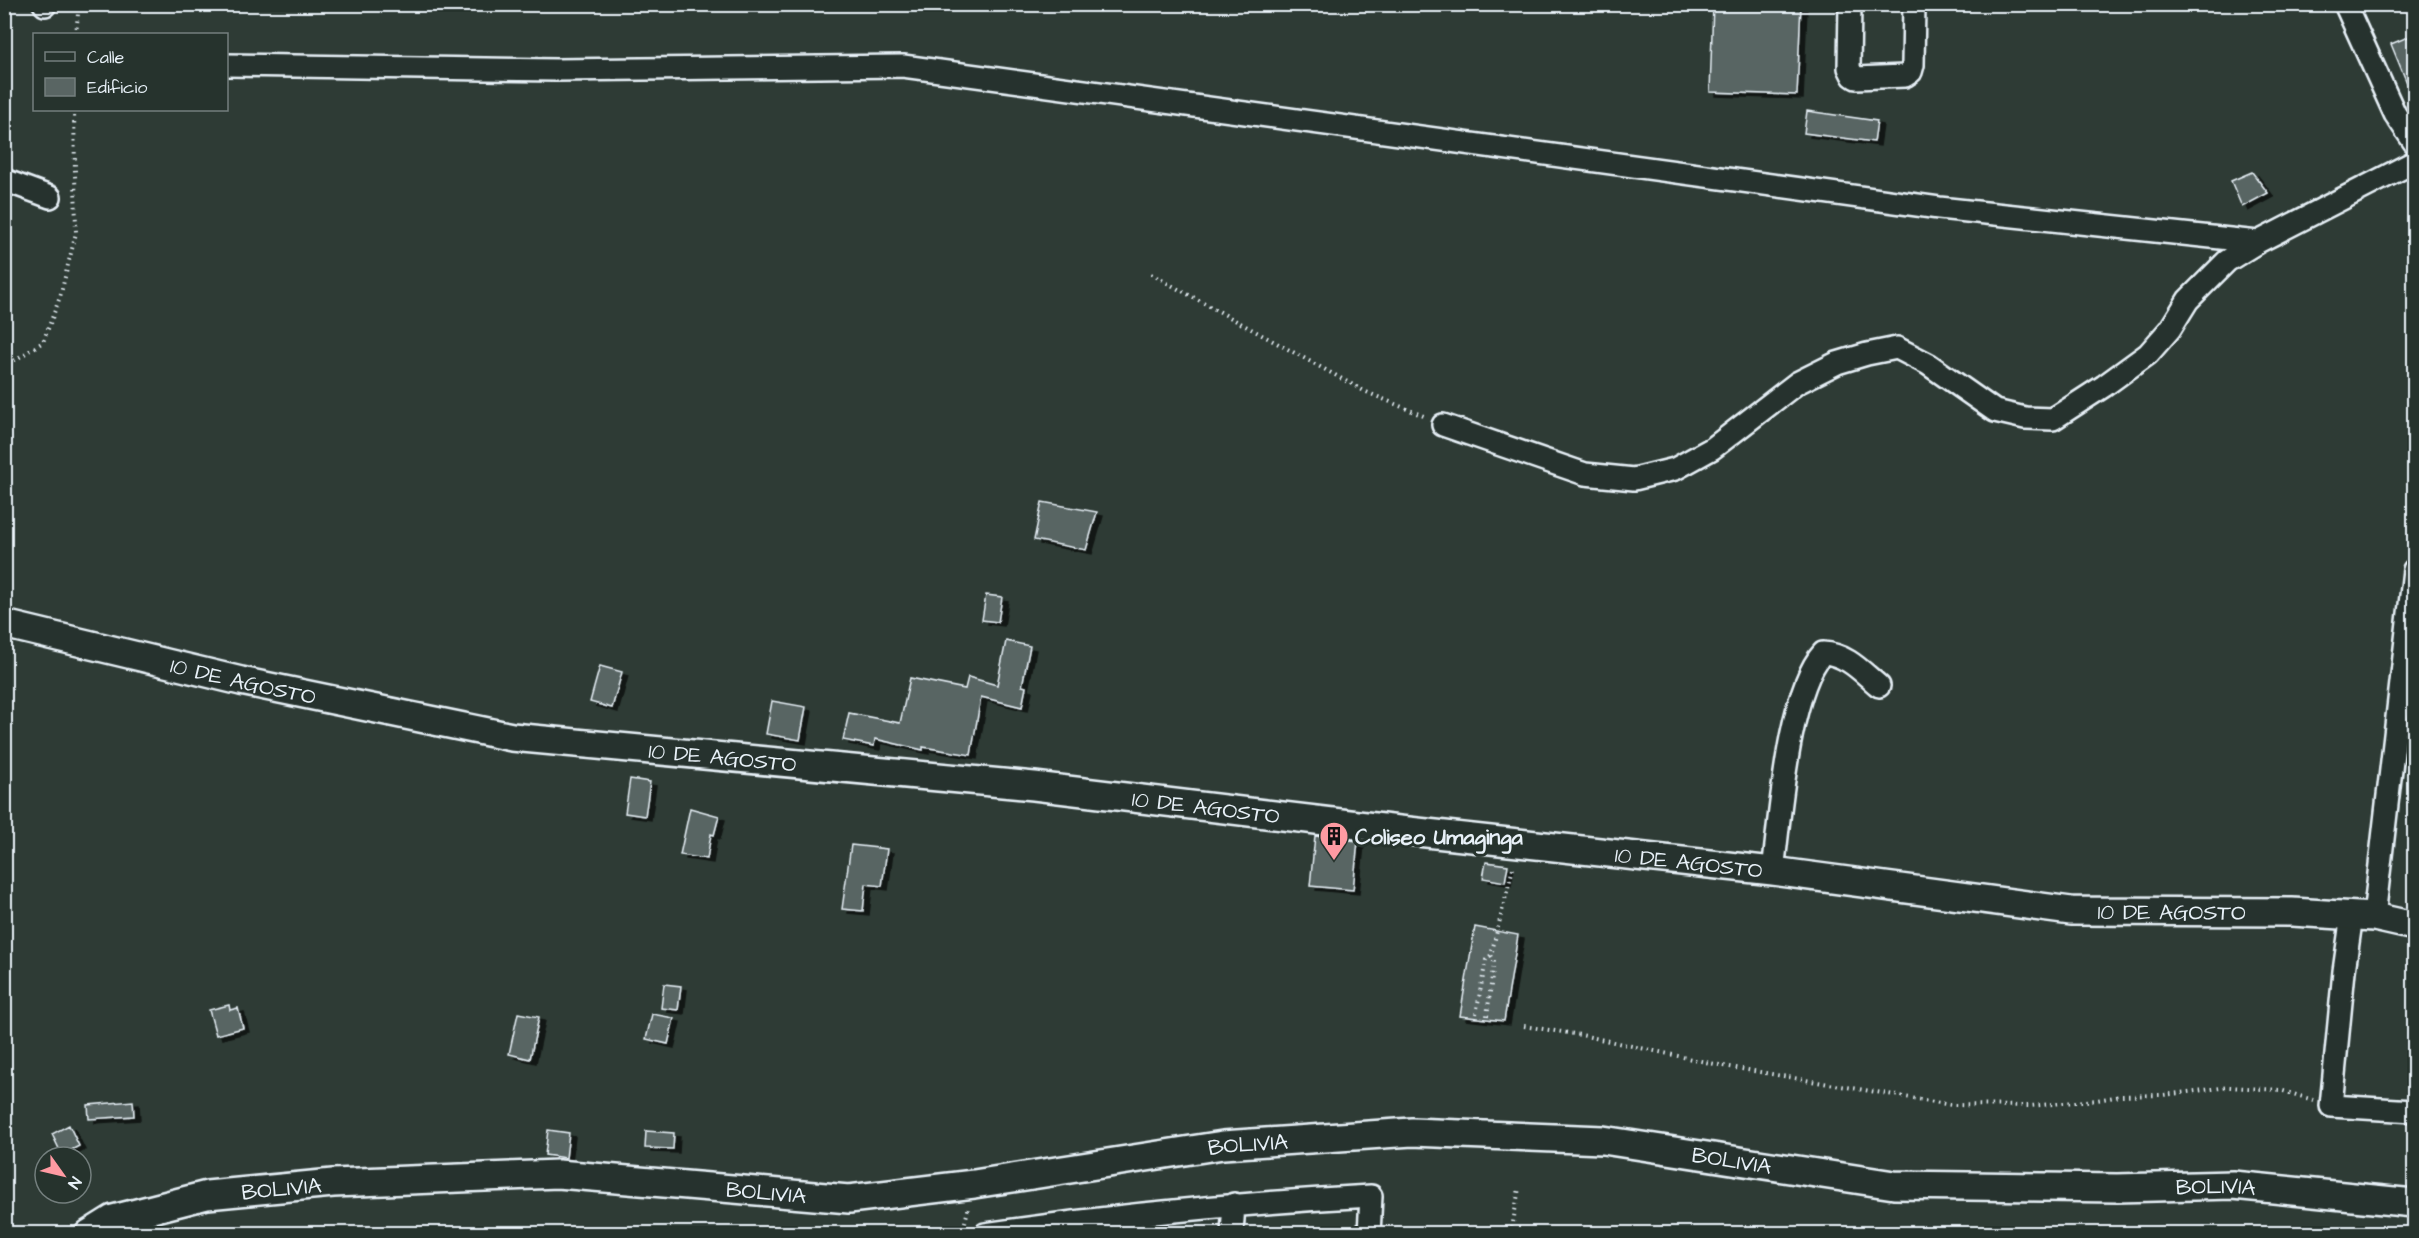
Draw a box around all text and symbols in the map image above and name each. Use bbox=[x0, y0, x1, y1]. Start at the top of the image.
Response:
legend bbox=[33, 33, 228, 111]
text: Calle bbox=[87, 45, 125, 70]
text: Edificio bbox=[87, 75, 147, 100]
street label: 10 DE AGOSTO bbox=[167, 651, 319, 713]
street label: 10 DE AGOSTO bbox=[647, 736, 798, 781]
street label: 10 DE AGOSTO bbox=[1130, 784, 1282, 833]
building icon: Coliseo Umaginga bbox=[1318, 820, 1350, 862]
place label: Coliseo Umaginga bbox=[1355, 822, 1524, 854]
street label: 10 DE AGOSTO bbox=[1613, 840, 1764, 887]
street label: 10 DE AGOSTO bbox=[2097, 897, 2246, 929]
street label: BOLIVIA bbox=[1206, 1127, 1289, 1164]
street label: BOLIVIA bbox=[1690, 1140, 1774, 1183]
north arrow bbox=[33, 1145, 93, 1205]
street label: BOLIVIA bbox=[240, 1170, 323, 1209]
street label: BOLIVIA bbox=[2175, 1171, 2257, 1204]
text: N bbox=[63, 1173, 87, 1193]
street label: BOLIVIA bbox=[725, 1175, 807, 1212]

